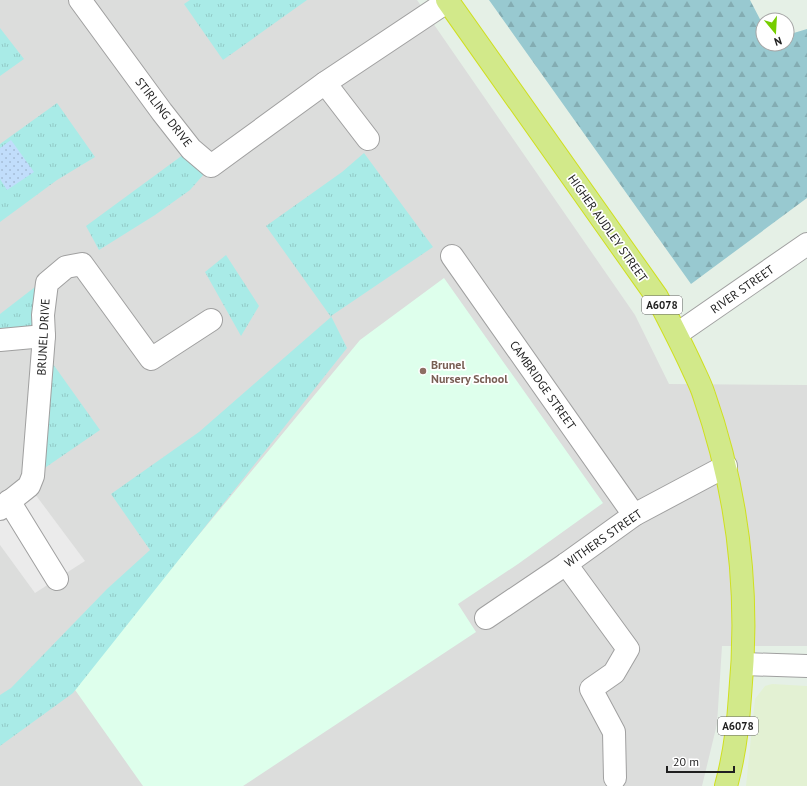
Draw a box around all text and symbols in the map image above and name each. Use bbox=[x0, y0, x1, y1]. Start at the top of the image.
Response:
north arrow bbox=[755, 12, 795, 52]
text: N bbox=[772, 34, 784, 49]
street label: STIRLING DRIVE bbox=[132, 74, 196, 150]
street label: HIGHER AUDLEY STREET bbox=[565, 171, 651, 285]
street label: RIVER STREET bbox=[707, 261, 777, 316]
road number: A6078 bbox=[642, 296, 682, 314]
street label: BRUNEL DRIVE bbox=[33, 298, 53, 376]
street label: CAMBRIDGE STREET bbox=[507, 338, 580, 433]
place label: Brunel Nursery School bbox=[431, 357, 508, 386]
marker: Brunel Nursery School bbox=[418, 366, 428, 376]
street label: WITHERS STREET bbox=[561, 506, 645, 570]
road number: A6078 bbox=[718, 717, 758, 735]
scale bar bbox=[667, 748, 734, 774]
text: 20 m bbox=[673, 754, 699, 769]

